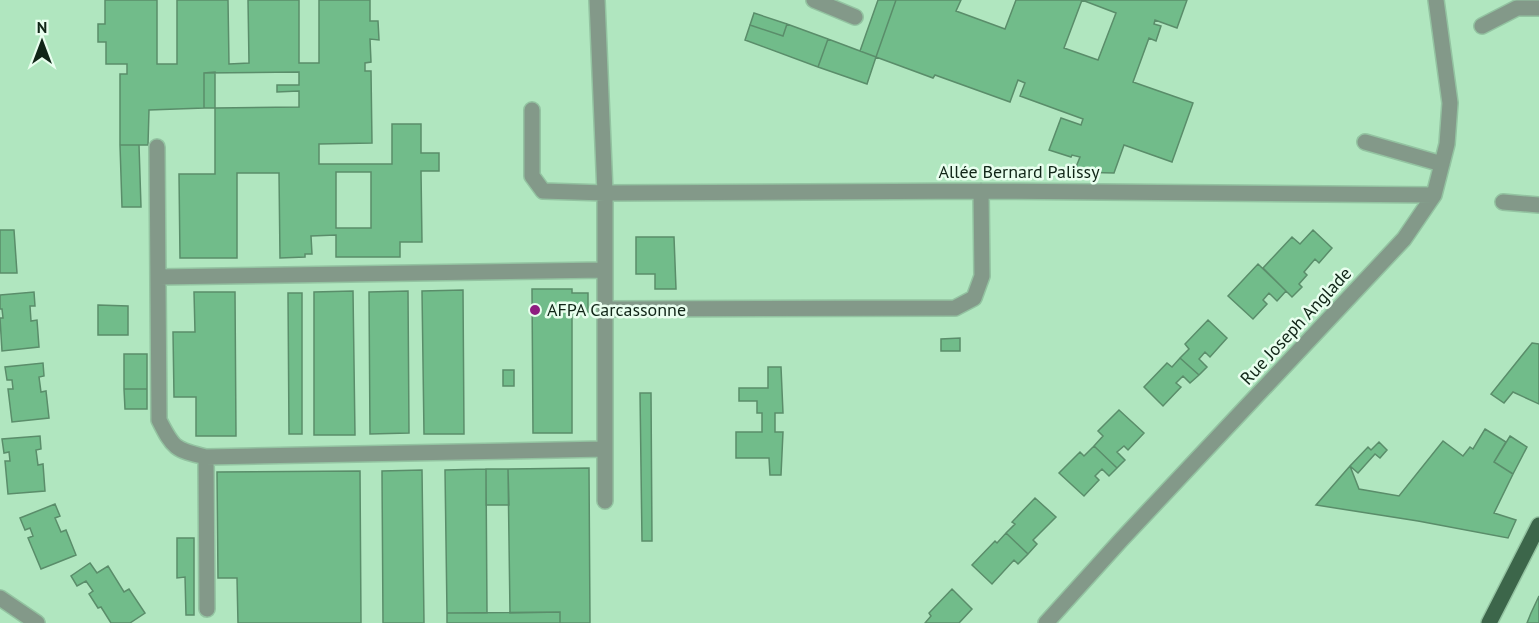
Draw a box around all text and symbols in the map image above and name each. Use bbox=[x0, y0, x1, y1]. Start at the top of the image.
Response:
north arrow bbox=[12, 12, 72, 72]
text: N bbox=[37, 17, 47, 37]
street label: Allée Bernard Palissy bbox=[938, 160, 1100, 183]
street label: Rue Joseph Anglade bbox=[1235, 262, 1356, 389]
place label: AFPA Carcassonne bbox=[547, 298, 686, 321]
marker: AFPA Carcassonne bbox=[528, 303, 542, 317]

